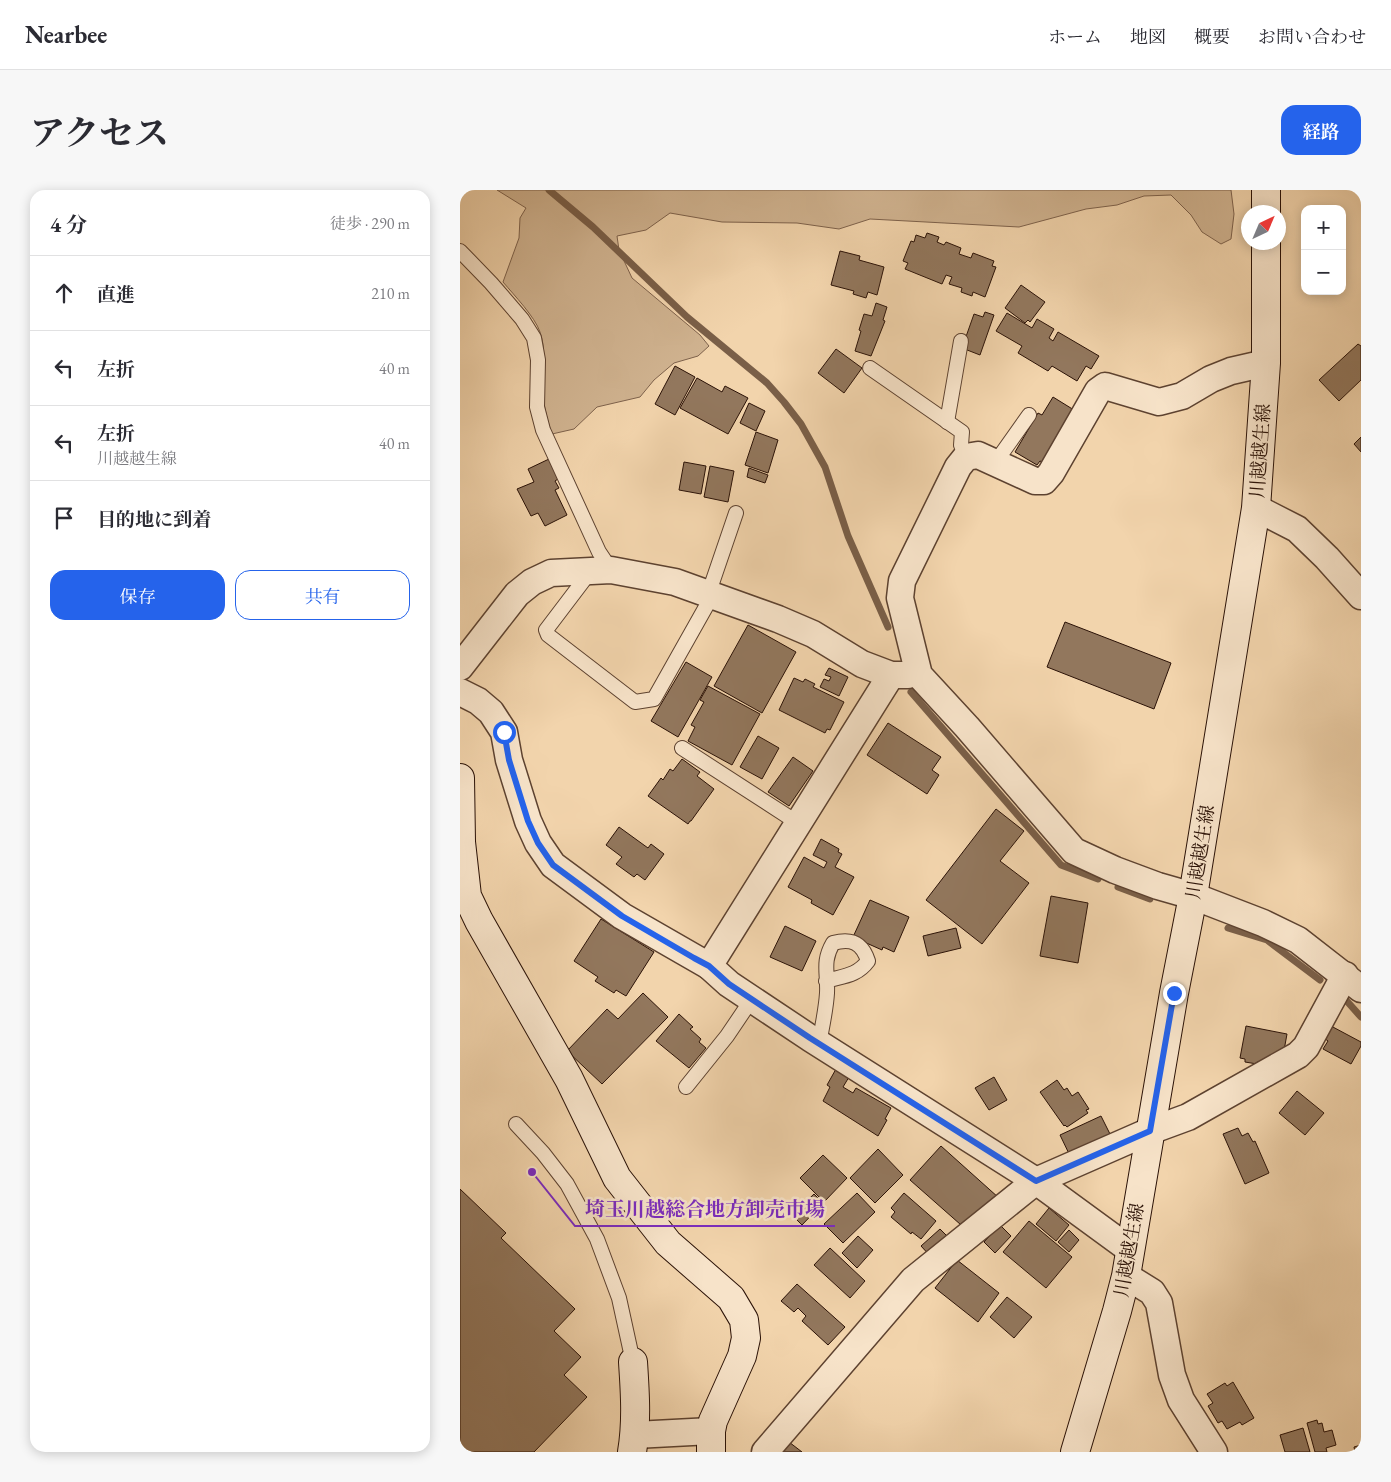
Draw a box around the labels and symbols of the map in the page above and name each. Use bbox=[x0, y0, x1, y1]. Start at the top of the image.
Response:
north arrow bbox=[1241, 205, 1286, 250]
street label: 川越越生線 bbox=[1244, 403, 1276, 499]
route start bbox=[493, 721, 516, 744]
street label: 川越越生線 bbox=[1180, 803, 1220, 901]
route end bbox=[1163, 982, 1186, 1005]
callout: 埼玉川越総合地方卸売市場 bbox=[575, 1191, 835, 1226]
text: 埼玉川越総合地方卸売市場 bbox=[585, 1196, 825, 1222]
street label: 川越越生線 bbox=[1108, 1201, 1150, 1299]

